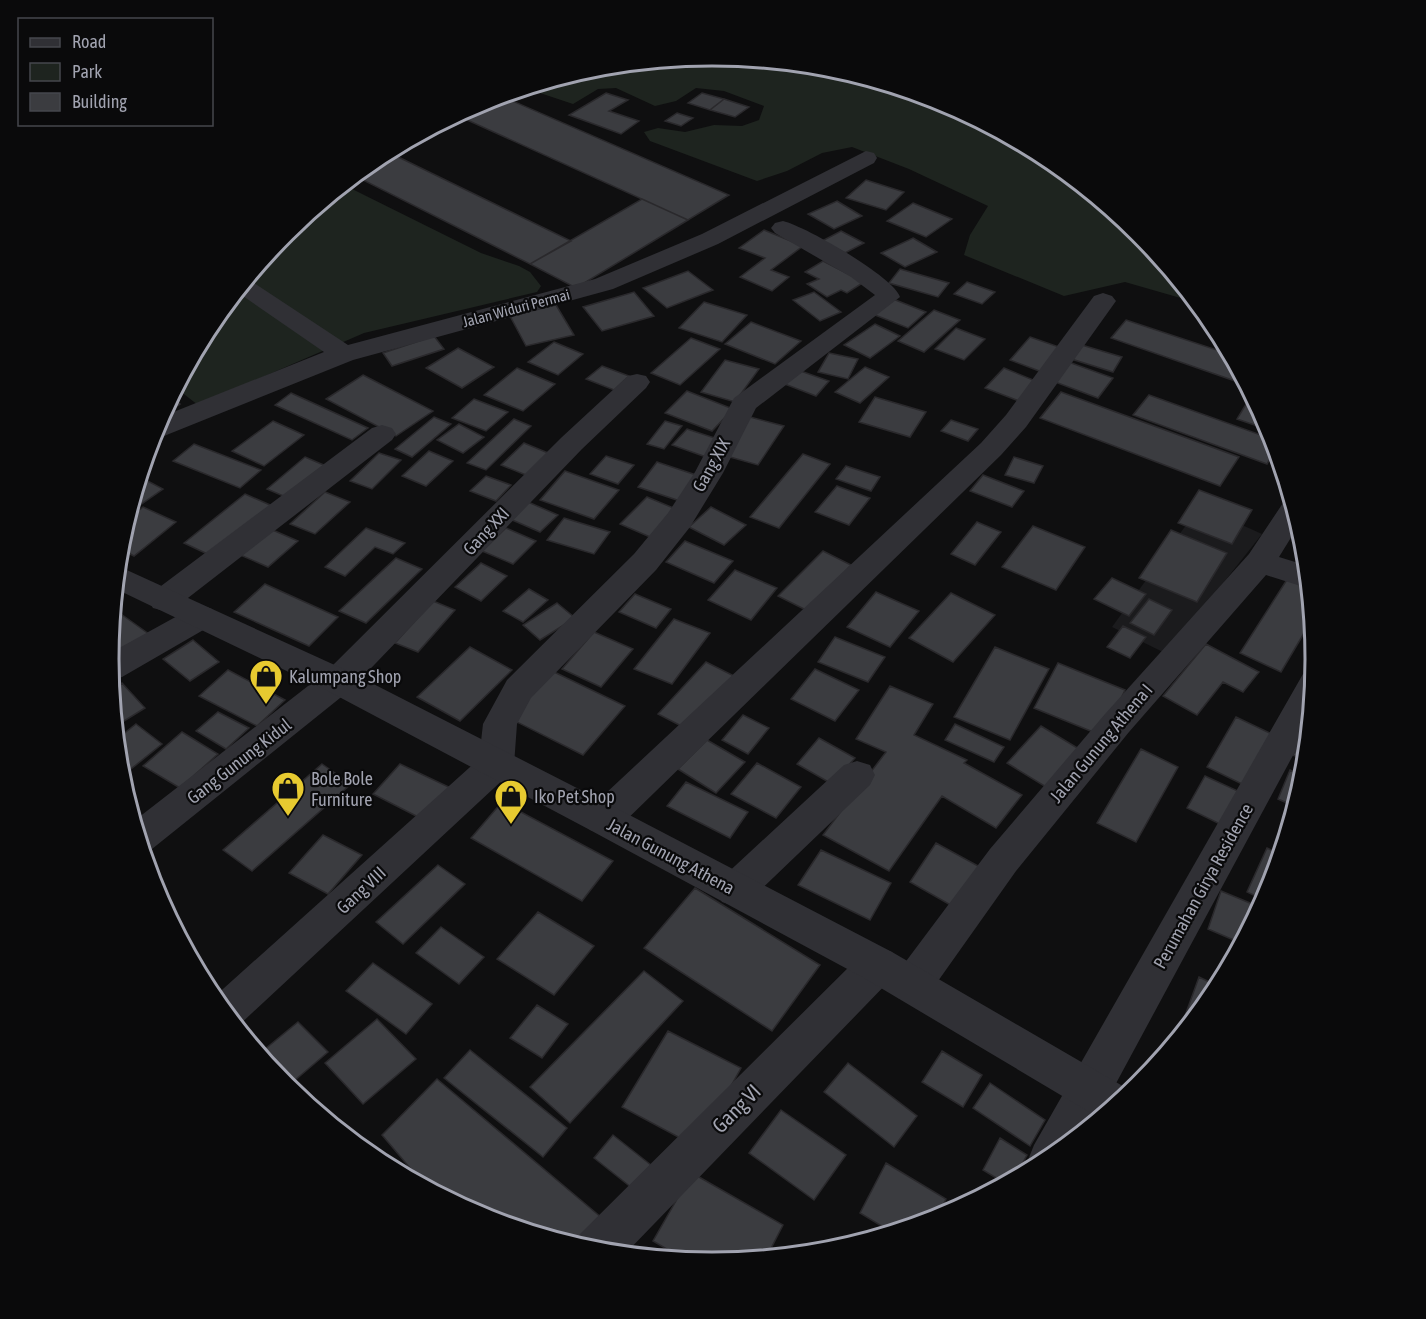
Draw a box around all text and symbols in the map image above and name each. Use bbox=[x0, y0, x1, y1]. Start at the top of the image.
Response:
legend bbox=[18, 18, 213, 126]
text: Road bbox=[72, 31, 106, 52]
text: Park bbox=[72, 61, 102, 82]
text: Building bbox=[72, 91, 127, 112]
street label: Jalan Widuri Permai bbox=[461, 286, 571, 330]
street label: Gang XIX bbox=[688, 434, 735, 495]
street label: Gang XXI bbox=[459, 503, 513, 559]
shop icon: Kalumpang Shop bbox=[248, 658, 284, 705]
place label: Kalumpang Shop bbox=[289, 666, 401, 687]
street label: Jalan Gunung Athena I bbox=[1045, 680, 1157, 806]
street label: Gang Gunung Kidul bbox=[183, 714, 295, 808]
place label: Bole Bole Furniture bbox=[311, 768, 373, 810]
shop icon: Bole Bole Furniture bbox=[270, 770, 306, 817]
shop icon: Iko Pet Shop bbox=[493, 778, 529, 825]
place label: Iko Pet Shop bbox=[534, 786, 615, 807]
street label: Perumahan Girya Residence bbox=[1149, 800, 1257, 972]
street label: Jalan Gunung Athena bbox=[604, 814, 738, 898]
street label: Gang VIII bbox=[332, 862, 390, 918]
street label: Gang VI bbox=[707, 1079, 765, 1137]

